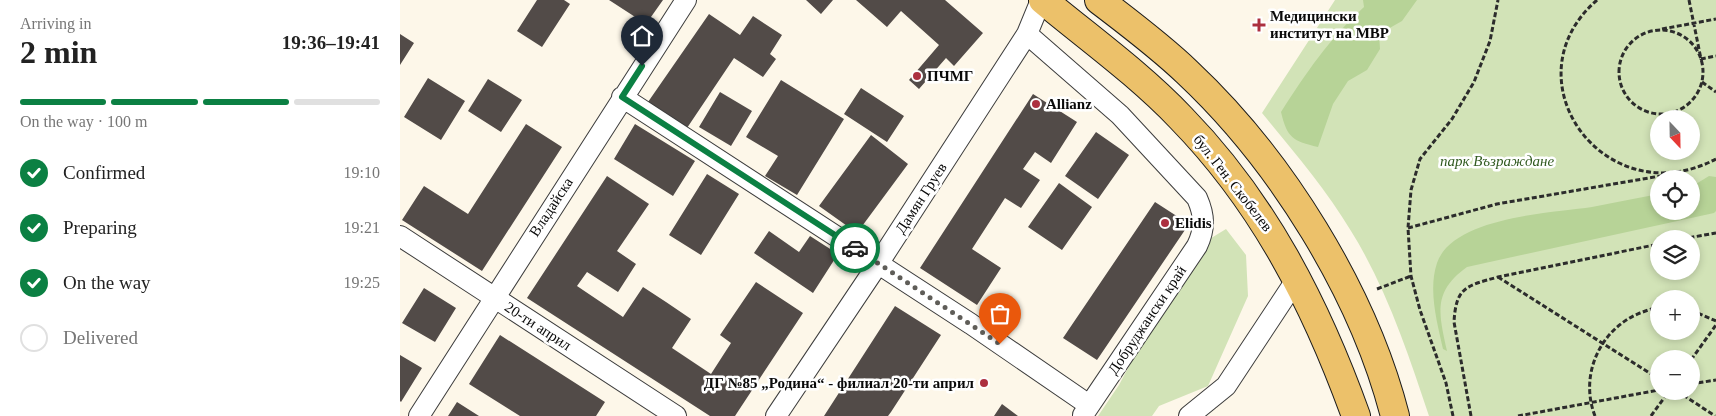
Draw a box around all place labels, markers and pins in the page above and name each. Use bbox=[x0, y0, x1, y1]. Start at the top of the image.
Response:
place label: Медицински институт на МВР bbox=[1270, 8, 1389, 41]
pin bbox=[621, 15, 663, 66]
marker: Медицински институт на МВР bbox=[1252, 18, 1266, 32]
place label: ПЧМГ bbox=[927, 68, 973, 84]
marker: ПЧМГ bbox=[911, 70, 923, 82]
place label: Allianz bbox=[1046, 96, 1092, 112]
marker: Allianz bbox=[1030, 98, 1042, 110]
place label: Elidis bbox=[1175, 215, 1212, 231]
marker: Elidis bbox=[1159, 217, 1171, 229]
pin bbox=[979, 293, 1021, 344]
place label: ДГ №85 „Родина“ - филиал 20-ти април bbox=[704, 375, 975, 391]
marker: ДГ №85 „Родина“ - филиал 20-ти април bbox=[978, 377, 990, 389]

